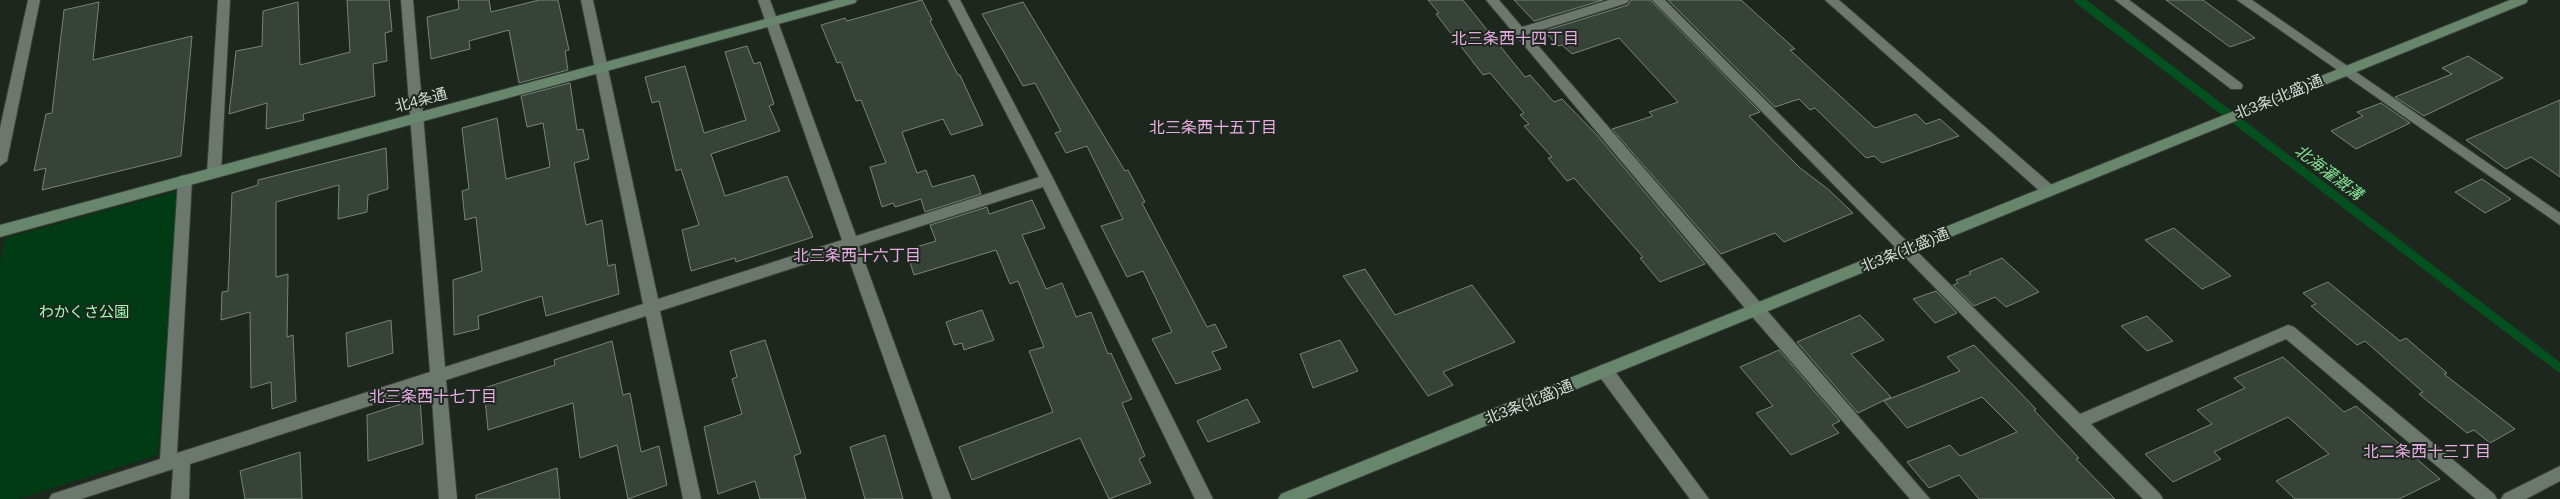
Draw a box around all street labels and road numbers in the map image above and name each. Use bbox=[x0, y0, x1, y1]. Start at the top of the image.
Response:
street label: 北3条(北盛)通 bbox=[2232, 71, 2325, 122]
street label: 北4条通 bbox=[393, 84, 449, 115]
street label: 北3条(北盛)通 bbox=[1858, 224, 1951, 275]
street label: 北3条(北盛)通 bbox=[1482, 376, 1575, 427]

